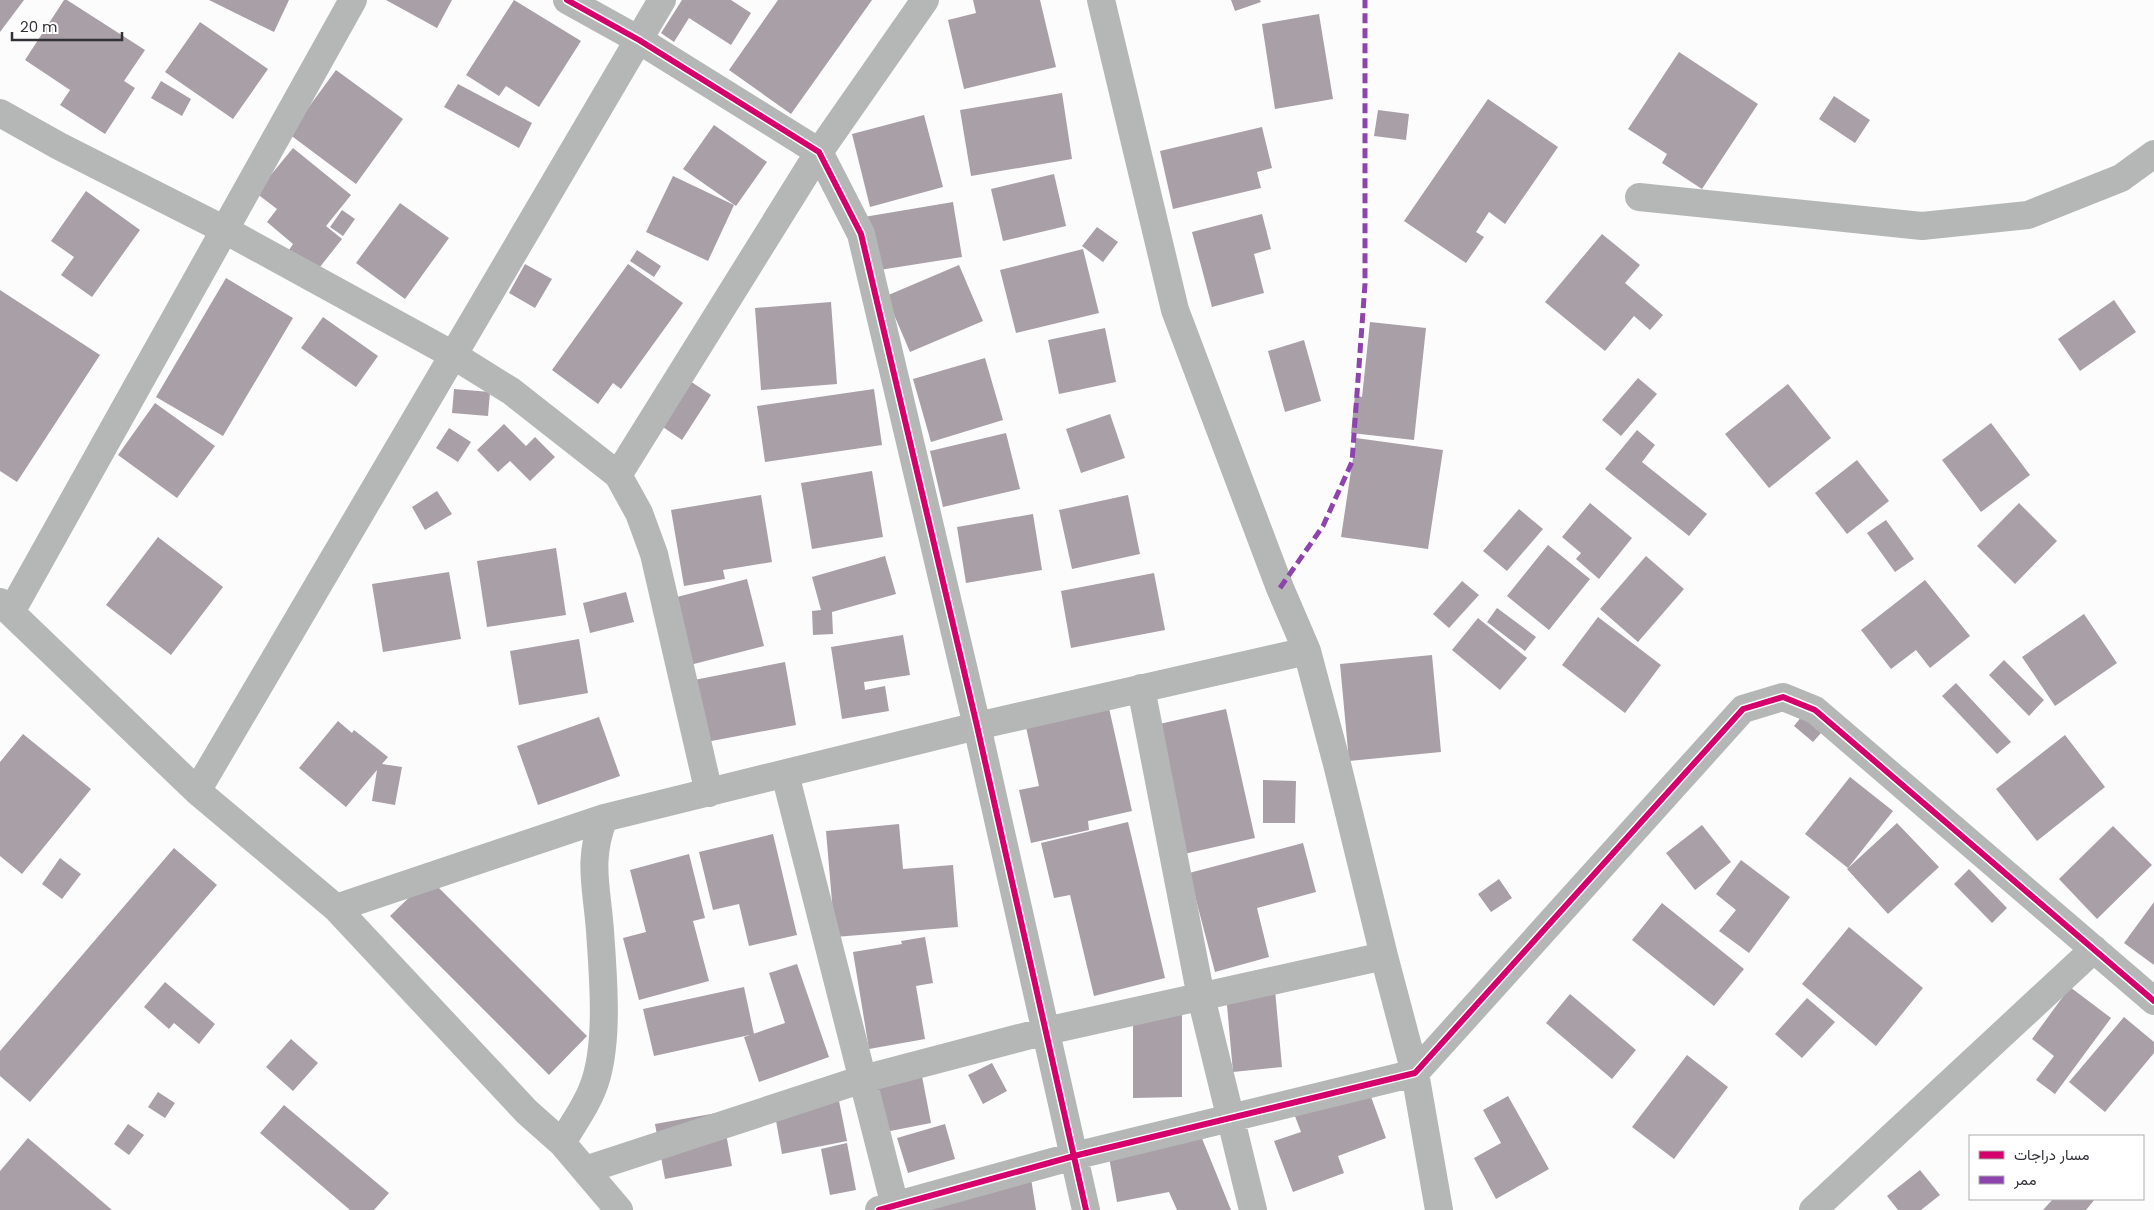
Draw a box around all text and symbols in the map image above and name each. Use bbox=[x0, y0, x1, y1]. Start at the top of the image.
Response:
scale bar bbox=[12, 10, 122, 42]
text: 20 m bbox=[20, 16, 58, 37]
legend bbox=[1969, 1135, 2144, 1200]
text: مسار دراجات bbox=[2014, 1144, 2090, 1165]
text: ممر bbox=[2013, 1169, 2036, 1190]

